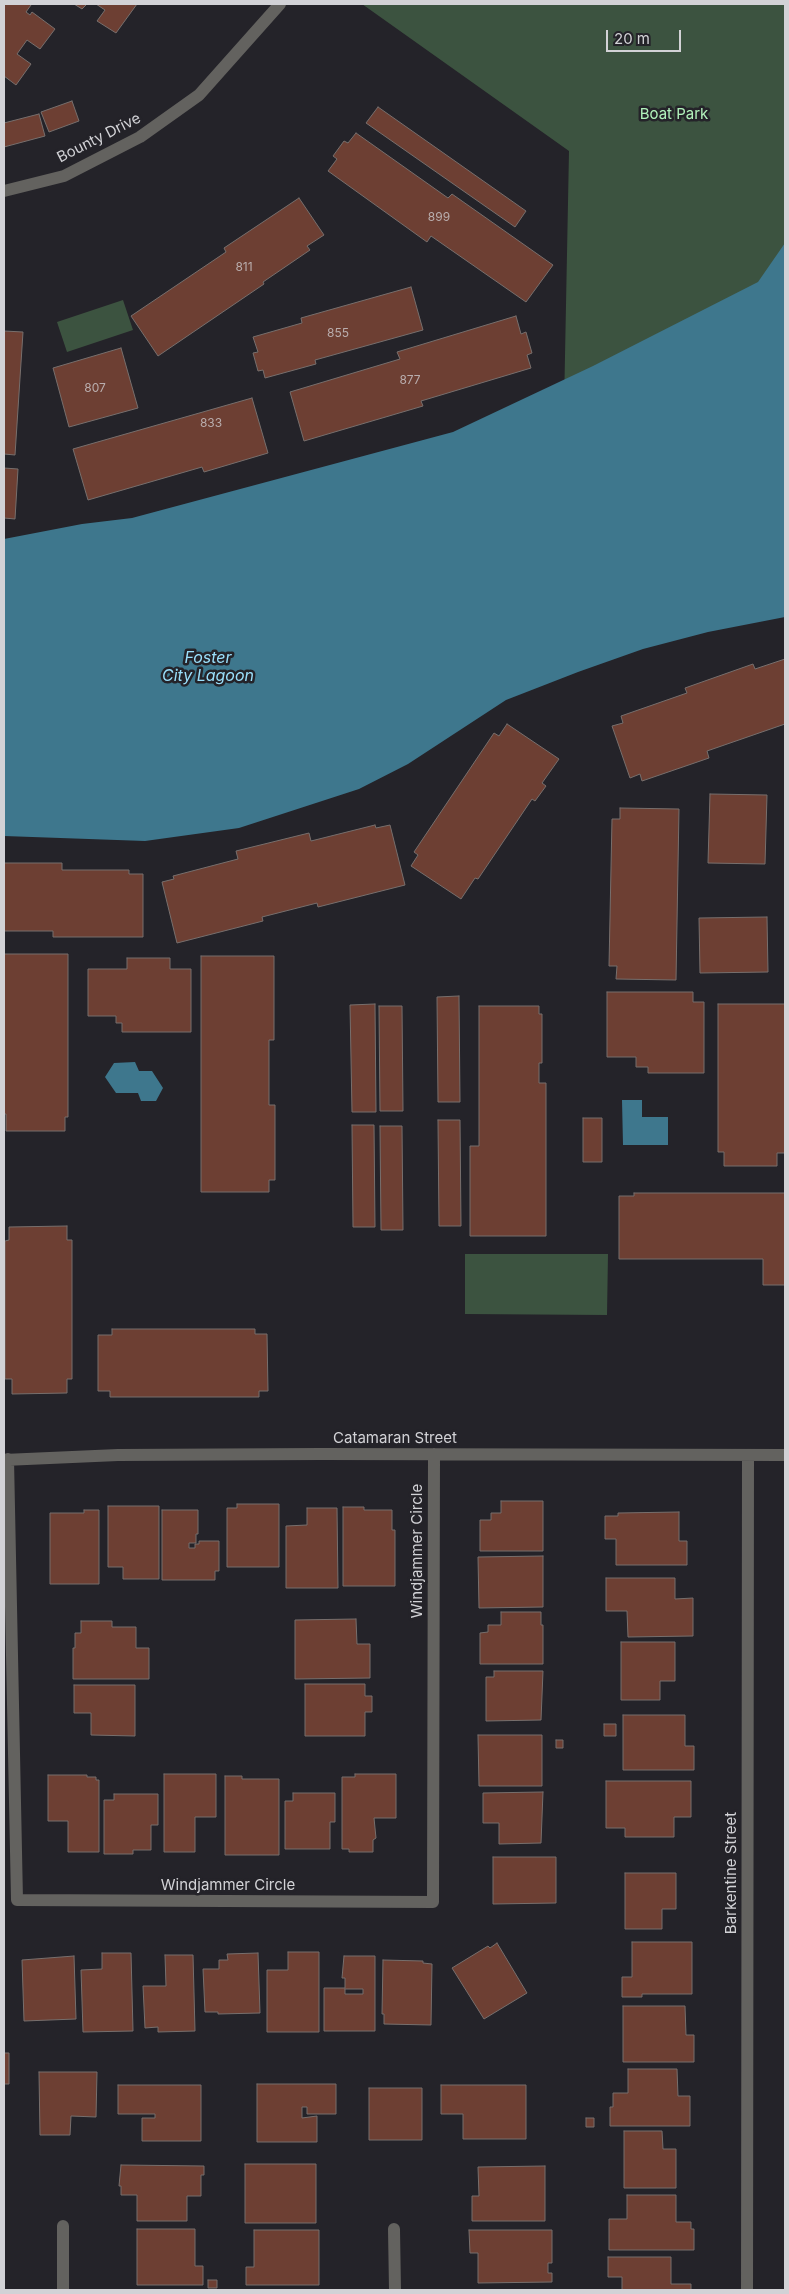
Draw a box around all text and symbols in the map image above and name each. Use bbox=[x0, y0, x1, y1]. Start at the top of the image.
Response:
scale bar bbox=[609, 20, 684, 52]
text: 20 m bbox=[614, 29, 650, 48]
park label: Boat Park bbox=[640, 105, 708, 123]
street label: Bounty Drive bbox=[54, 109, 144, 167]
house number: 899 bbox=[428, 210, 450, 224]
house number: 811 bbox=[235, 260, 253, 274]
house number: 855 bbox=[327, 326, 349, 340]
house number: 877 bbox=[399, 373, 421, 387]
house number: 807 bbox=[84, 381, 106, 395]
house number: 833 bbox=[200, 416, 222, 430]
water label: Foster City Lagoon bbox=[162, 648, 254, 686]
street label: Catamaran Street bbox=[333, 1429, 457, 1447]
street label: Windjammer Circle bbox=[408, 1484, 426, 1618]
street label: Barkentine Street bbox=[722, 1812, 740, 1934]
street label: Windjammer Circle bbox=[161, 1876, 295, 1894]

